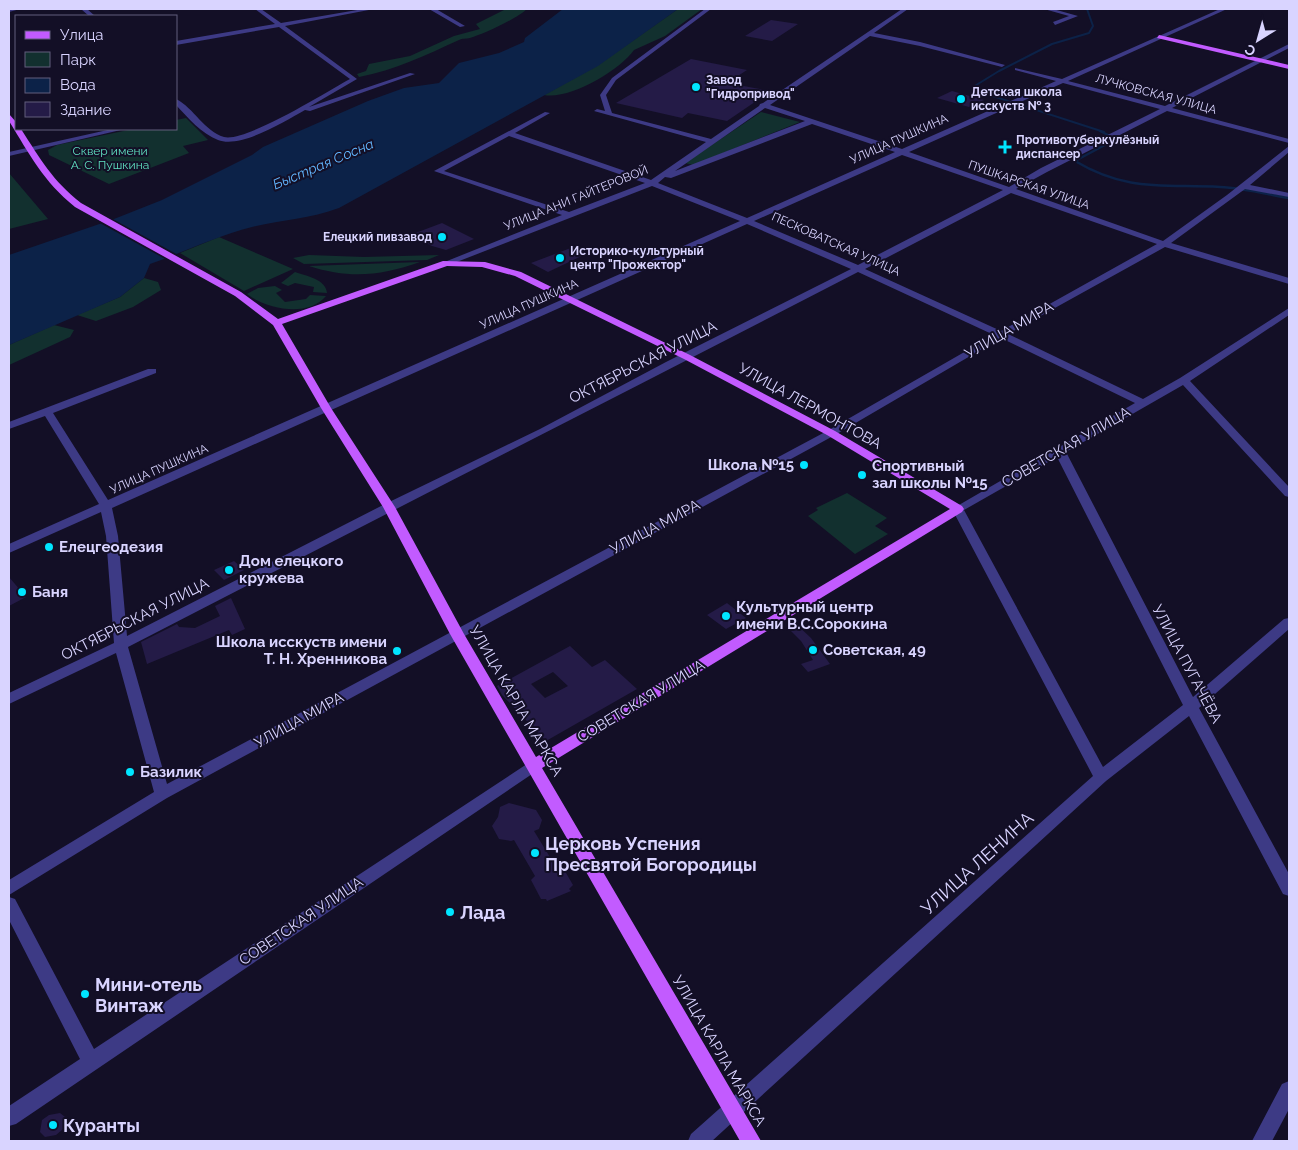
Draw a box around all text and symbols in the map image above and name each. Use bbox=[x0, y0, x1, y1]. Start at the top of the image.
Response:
legend bbox=[15, 15, 178, 130]
north arrow bbox=[1233, 15, 1283, 65]
text: Улица bbox=[60, 26, 104, 44]
text: С bbox=[1241, 41, 1259, 60]
text: Парк bbox=[60, 51, 96, 69]
street label: ЛУЧКОВСКАЯ УЛИЦА bbox=[1094, 71, 1218, 117]
place label: Завод "Гидропривод" bbox=[706, 73, 795, 101]
text: Вода bbox=[60, 76, 96, 94]
marker: Завод "Гидропривод" bbox=[690, 81, 702, 93]
place label: Детская школа исскуств № 3 bbox=[971, 85, 1062, 113]
marker: Детская школа исскуств № 3 bbox=[955, 93, 967, 105]
text: Здание bbox=[60, 101, 112, 119]
street label: УЛИЦА ПУШКИНА bbox=[848, 111, 950, 167]
place label: Противотуберкулёзный диспансер bbox=[1016, 133, 1159, 161]
water label: Быстрая Сосна bbox=[270, 135, 376, 193]
marker: Противотуберкулёзный диспансер bbox=[998, 140, 1012, 154]
park label: Сквер имени А. С. Пушкина bbox=[71, 144, 149, 172]
street label: ПУШКАРСКАЯ УЛИЦА bbox=[967, 158, 1091, 212]
street label: УЛИЦА АНИ ГАЙТЕРОВОЙ bbox=[502, 163, 650, 233]
street label: ПЕСКОВАТСКАЯ УЛИЦА bbox=[770, 209, 902, 279]
place label: Елецкий пивзавод bbox=[323, 230, 432, 244]
marker: Елецкий пивзавод bbox=[436, 231, 448, 243]
place label: Историко-культурный центр "Прожектор" bbox=[570, 244, 704, 272]
marker: Историко-культурный центр "Прожектор" bbox=[554, 252, 566, 264]
street label: УЛИЦА ПУШКИНА bbox=[478, 276, 580, 332]
street label: УЛИЦА МИРА bbox=[961, 297, 1057, 363]
street label: ОКТЯБРЬСКАЯ УЛИЦА bbox=[566, 317, 720, 407]
street label: УЛИЦА ЛЕРМОНТОВА bbox=[735, 359, 885, 453]
street label: СОВЕТСКАЯ УЛИЦА bbox=[999, 403, 1133, 491]
street label: УЛИЦА ПУШКИНА bbox=[108, 441, 210, 497]
place label: Школа №15 bbox=[708, 456, 794, 474]
place label: Спортивный зал школы №15 bbox=[872, 457, 988, 492]
marker: Школа №15 bbox=[798, 459, 810, 471]
marker: Спортивный зал школы №15 bbox=[856, 469, 868, 481]
street label: УЛИЦА МИРА bbox=[607, 496, 703, 558]
place label: Елецгеодезия bbox=[59, 538, 163, 556]
marker: Елецгеодезия bbox=[43, 541, 55, 553]
place label: Дом елецкого кружева bbox=[239, 552, 343, 587]
marker: Дом елецкого кружева bbox=[223, 564, 235, 576]
street label: ОКТЯБРЬСКАЯ УЛИЦА bbox=[58, 574, 212, 664]
place label: Баня bbox=[32, 583, 68, 601]
marker: Баня bbox=[16, 586, 28, 598]
place label: Культурный центр имени В.С.Сорокина bbox=[736, 598, 888, 633]
street label: УЛИЦА ПУГАЧЁВА bbox=[1148, 601, 1227, 726]
marker: Культурный центр имени В.С.Сорокина bbox=[720, 610, 732, 622]
street label: УЛИЦА КАРЛА МАРКСА bbox=[465, 622, 567, 780]
place label: Школа исскуств имени Т. Н. Хренникова bbox=[216, 633, 387, 668]
place label: Советская, 49 bbox=[823, 641, 926, 659]
marker: Советская, 49 bbox=[807, 644, 819, 656]
marker: Школа исскуств имени Т. Н. Хренникова bbox=[391, 645, 403, 657]
street label: СОВЕТСКАЯ УЛИЦА bbox=[574, 656, 708, 746]
street label: УЛИЦА МИРА bbox=[251, 688, 347, 752]
place label: Базилик bbox=[140, 763, 202, 781]
marker: Базилик bbox=[124, 766, 136, 778]
street label: УЛИЦА ЛЕНИНА bbox=[917, 807, 1037, 919]
place label: Церковь Успения Пресвятой Богородицы bbox=[545, 833, 757, 875]
marker: Церковь Успения Пресвятой Богородицы bbox=[529, 847, 541, 859]
street label: СОВЕТСКАЯ УЛИЦА bbox=[236, 873, 366, 969]
place label: Лада bbox=[460, 902, 505, 923]
marker: Лада bbox=[444, 906, 456, 918]
street label: УЛИЦА КАРЛА МАРКСА bbox=[668, 972, 770, 1130]
place label: Мини-отель Винтаж bbox=[95, 974, 202, 1016]
marker: Мини-отель Винтаж bbox=[79, 988, 91, 1000]
place label: Куранты bbox=[63, 1115, 140, 1136]
marker: Куранты bbox=[47, 1119, 59, 1131]

